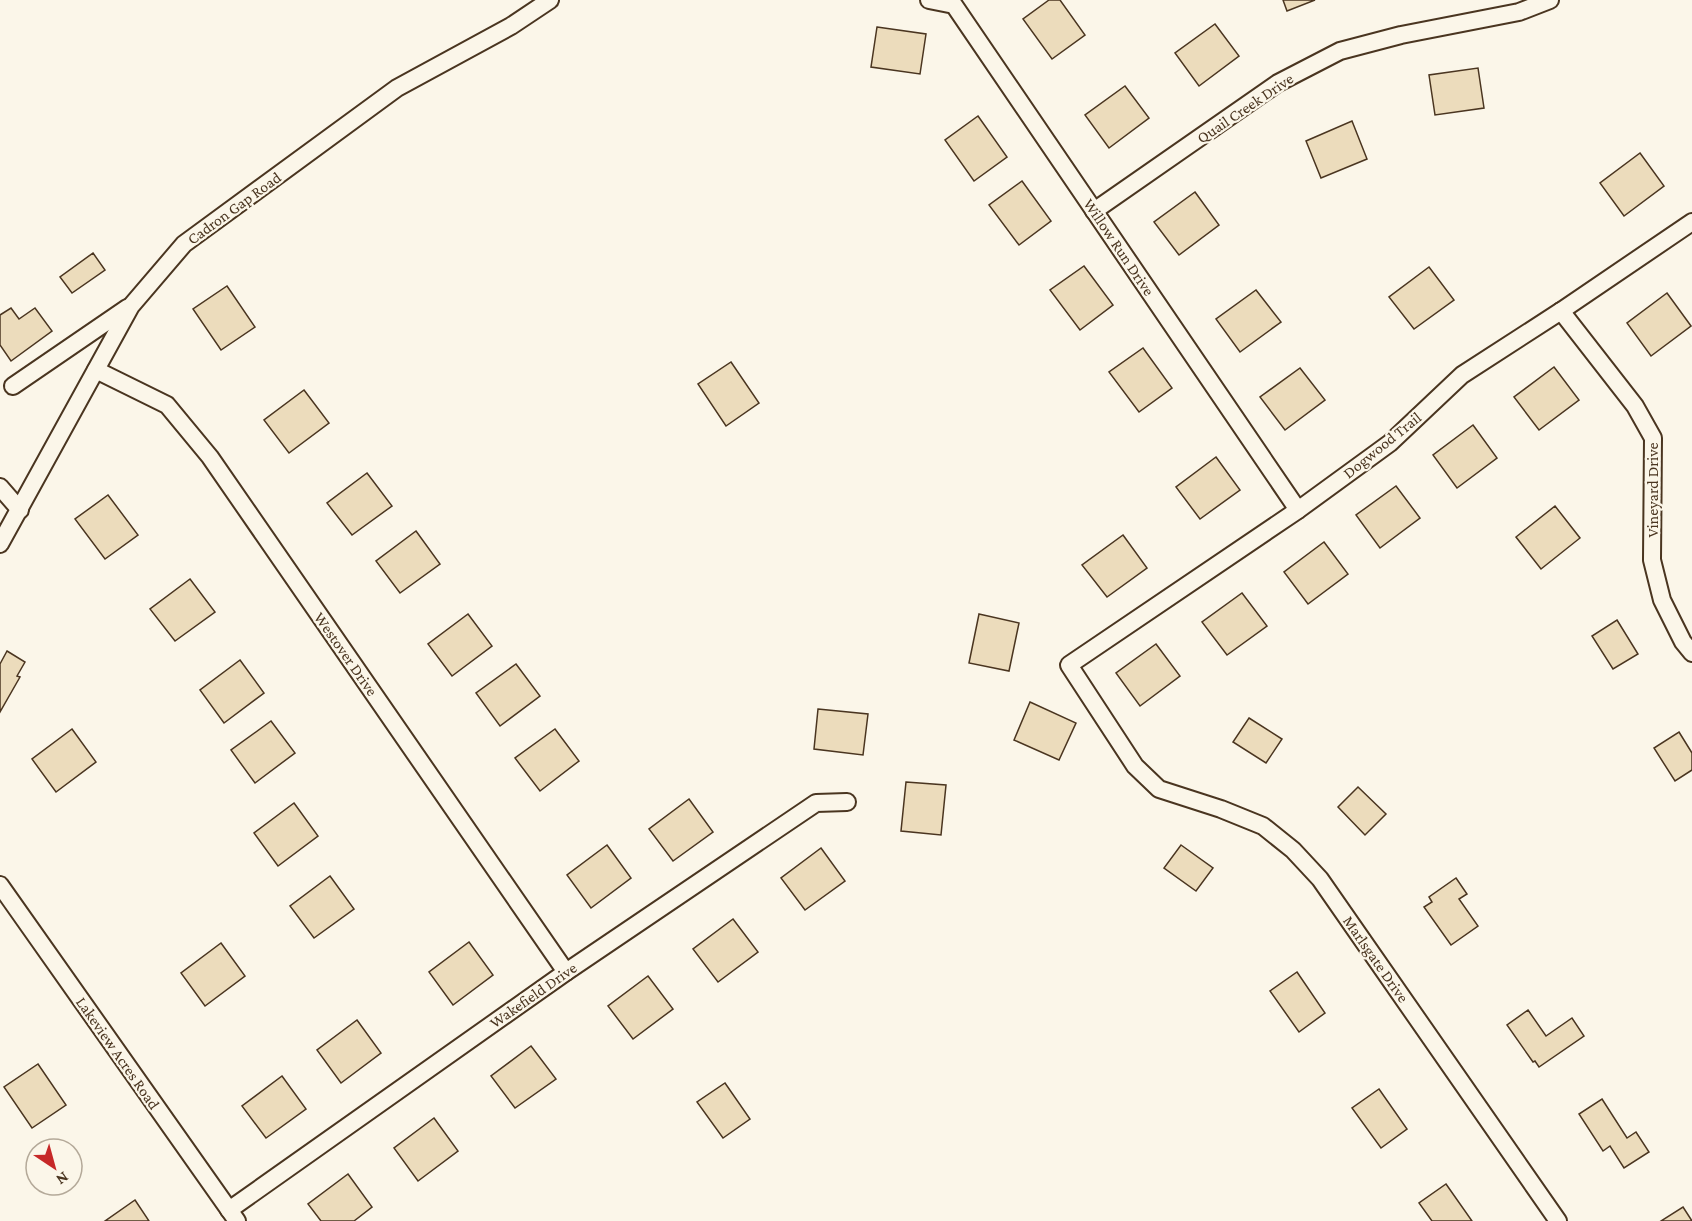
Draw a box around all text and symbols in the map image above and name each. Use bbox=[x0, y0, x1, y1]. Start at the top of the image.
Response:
street label: Quail Creek Drive bbox=[1194, 70, 1296, 146]
street label: Cadron Gap Road bbox=[184, 168, 285, 248]
street label: Willow Run Drive bbox=[1080, 195, 1158, 299]
street label: Dogwood Trail bbox=[1340, 408, 1425, 482]
street label: Vineyard Drive bbox=[1644, 443, 1662, 537]
street label: Westover Drive bbox=[311, 609, 381, 699]
street label: Marlsgate Drive bbox=[1339, 912, 1412, 1006]
street label: Wakefield Drive bbox=[486, 959, 580, 1031]
street label: Lakeview Acres Road bbox=[73, 994, 163, 1113]
north arrow bbox=[24, 1137, 84, 1197]
text: N bbox=[53, 1169, 72, 1189]

